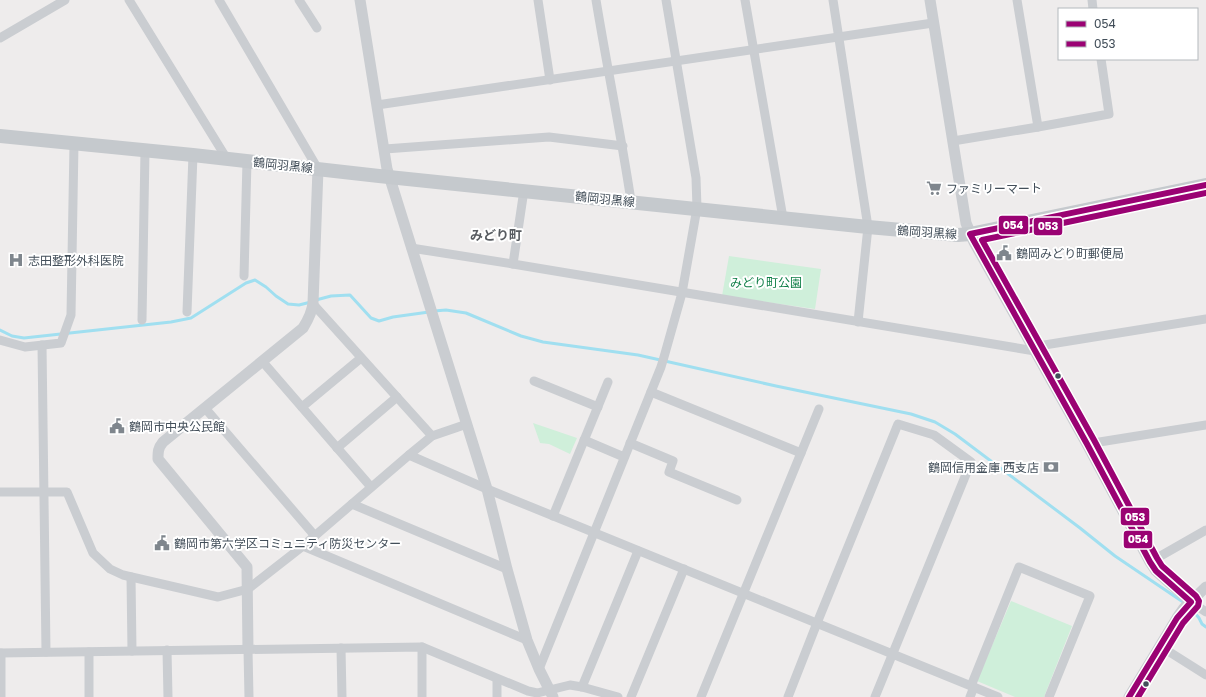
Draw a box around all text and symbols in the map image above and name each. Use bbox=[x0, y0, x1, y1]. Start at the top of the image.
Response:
legend bbox=[1058, 8, 1198, 60]
text: 054 bbox=[1094, 16, 1116, 31]
text: 053 bbox=[1094, 36, 1115, 51]
street label: 鶴岡羽黒線 bbox=[252, 154, 314, 176]
supermarket icon: ファミリーマート bbox=[925, 179, 943, 197]
place label: ファミリーマート bbox=[946, 181, 1042, 196]
street label: 鶴岡羽黒線 bbox=[574, 188, 636, 210]
line badge: 054 bbox=[998, 215, 1029, 235]
line badge: 053 bbox=[1033, 217, 1063, 236]
text: 054 bbox=[1003, 218, 1023, 231]
text: 053 bbox=[1038, 219, 1059, 232]
street label: 鶴岡羽黒線 bbox=[897, 222, 957, 242]
district label: みどり町 bbox=[470, 227, 522, 243]
public building icon: 鶴岡みどり町郵便局 bbox=[995, 244, 1013, 262]
place label: 鶴岡みどり町郵便局 bbox=[1016, 246, 1124, 261]
hospital icon: 志田整形外科医院 bbox=[7, 251, 25, 269]
place label: 志田整形外科医院 bbox=[28, 253, 124, 268]
park label: みどり町公園 bbox=[730, 275, 802, 290]
unlabelled marker bbox=[1053, 371, 1063, 381]
public building icon: 鶴岡市中央公民館 bbox=[108, 417, 126, 435]
place label: 鶴岡市中央公民館 bbox=[129, 419, 225, 434]
bank icon: 鶴岡信用金庫 西支店 bbox=[1042, 458, 1060, 476]
place label: 鶴岡信用金庫 西支店 bbox=[928, 460, 1039, 475]
line badge: 053 bbox=[1120, 507, 1150, 526]
text: 053 bbox=[1125, 510, 1146, 523]
line badge: 054 bbox=[1123, 530, 1153, 549]
text: 054 bbox=[1128, 532, 1148, 545]
public building icon: 鶴岡市第六学区コミュニティ防災センター bbox=[153, 534, 171, 552]
place label: 鶴岡市第六学区コミュニティ防災センター bbox=[174, 536, 401, 551]
unlabelled marker bbox=[1141, 679, 1151, 689]

